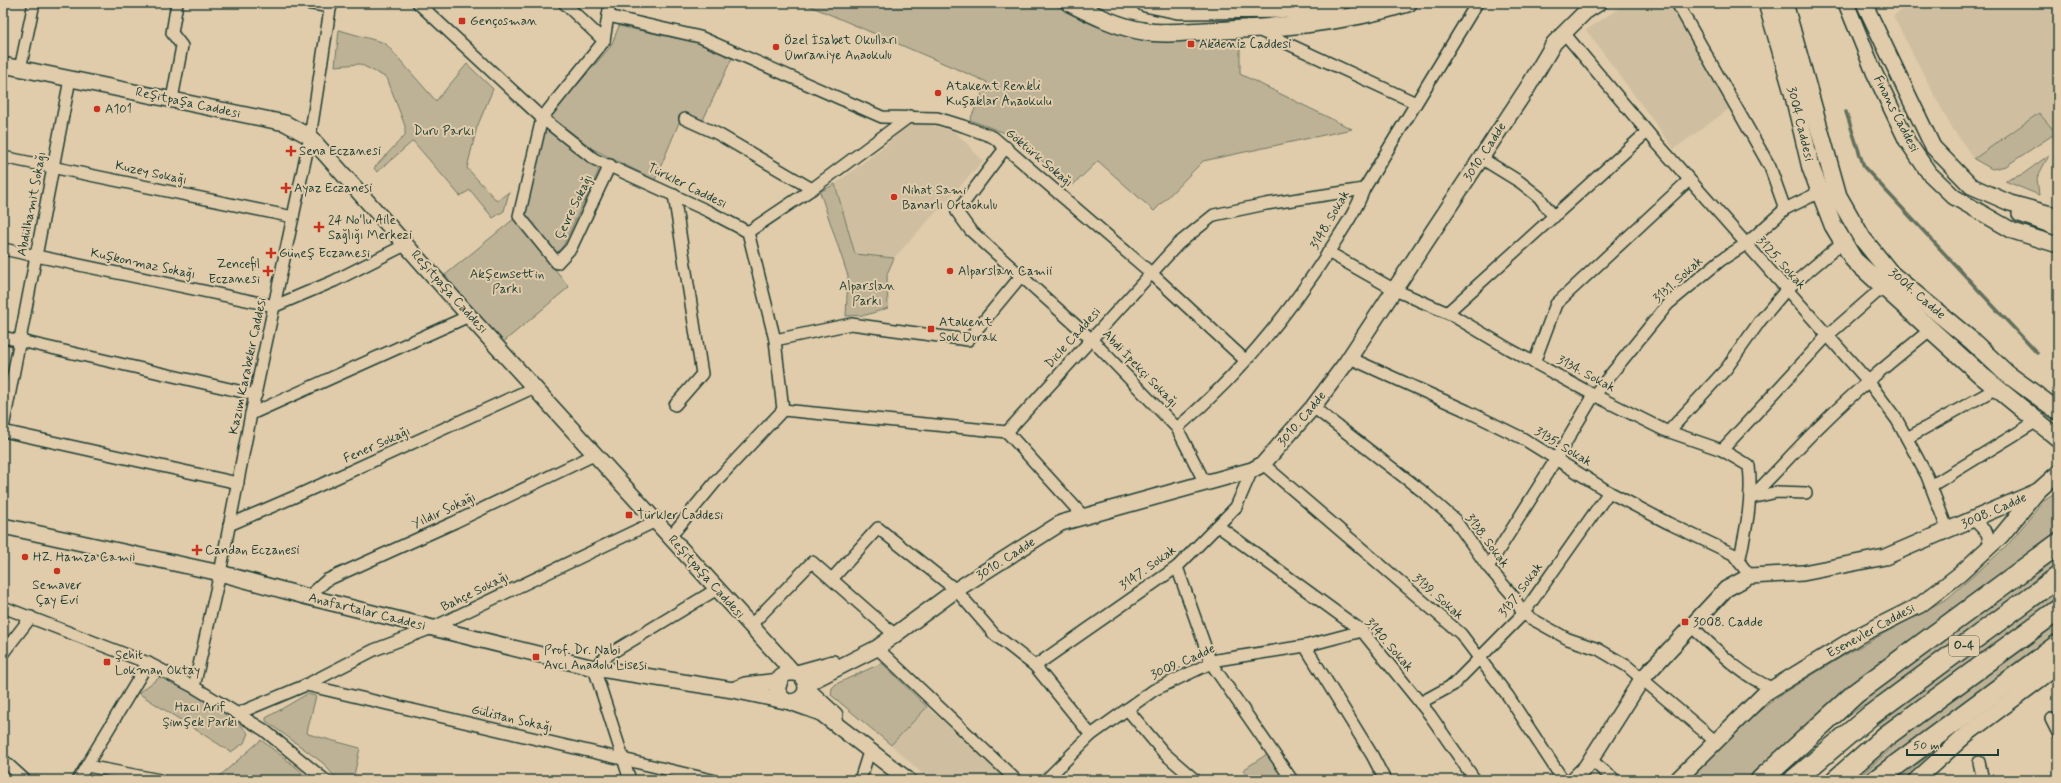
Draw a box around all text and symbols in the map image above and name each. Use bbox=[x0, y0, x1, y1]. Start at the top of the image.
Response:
place label: Gençosman bbox=[470, 13, 537, 30]
marker: Gençosman bbox=[457, 16, 467, 26]
place label: Özel İsabet Okulları Ümraniye Anaokulu bbox=[784, 32, 898, 64]
place label: Akdeniz Caddesi bbox=[1199, 36, 1291, 53]
marker: Akdeniz Caddesi bbox=[1186, 39, 1196, 49]
marker: Özel İsabet Okulları Ümraniye Anaokulu bbox=[771, 42, 781, 52]
street label: Finans Caddesi bbox=[1869, 73, 1923, 155]
place label: Atakent Renkli Kuşaklar Anaokulu bbox=[946, 78, 1052, 110]
street label: Reşitpaşa Caddesi bbox=[134, 84, 242, 122]
street label: 3004 Caddesi bbox=[1783, 85, 1817, 163]
marker: Atakent Renkli Kuşaklar Anaokulu bbox=[933, 88, 943, 98]
place label: A101 bbox=[105, 101, 132, 118]
marker: A101 bbox=[92, 104, 102, 114]
street label: 3010. Cadde bbox=[1460, 119, 1510, 185]
park label: Duru Parkı bbox=[413, 123, 475, 140]
street label: Göktürk Sokağı bbox=[1002, 125, 1076, 191]
place label: Sena Eczanesi bbox=[299, 143, 381, 160]
marker: Sena Eczanesi bbox=[286, 146, 296, 156]
street label: Abdülhamit Sokağı bbox=[14, 150, 50, 258]
street label: Kuzey Sokağı bbox=[114, 157, 188, 189]
street label: Türkler Caddesi bbox=[645, 159, 729, 213]
street label: Çevre Sokağı bbox=[551, 172, 597, 242]
place label: Ayaz Eczanesi bbox=[294, 180, 372, 197]
place label: Nihat Sami Banarlı Ortaokulu bbox=[902, 182, 998, 214]
marker: Ayaz Eczanesi bbox=[281, 183, 291, 193]
street label: 3148. Sokak bbox=[1306, 187, 1354, 253]
marker: Nihat Sami Banarlı Ortaokulu bbox=[889, 192, 899, 202]
place label: 24 No'lu Aile Sağlığı Merkezi bbox=[328, 212, 412, 244]
marker: 24 No'lu Aile Sağlığı Merkezi bbox=[313, 221, 325, 233]
street label: 3125. Sokak bbox=[1753, 233, 1810, 294]
street label: Kuşkonmaz Sokağı bbox=[89, 245, 197, 283]
place label: Güneş Eczanesi bbox=[279, 245, 370, 262]
street label: Reşitpaşa Caddesi bbox=[407, 247, 491, 337]
marker: Güneş Eczanesi bbox=[266, 248, 276, 258]
street label: 3131. Sokak bbox=[1649, 253, 1707, 307]
place label: Zencefil Eczanesi bbox=[208, 256, 260, 288]
place label: Alparslan Camii bbox=[958, 263, 1052, 280]
street label: 3004. Cadde bbox=[1885, 265, 1949, 323]
marker: Zencefil Eczanesi bbox=[263, 266, 273, 276]
park label: Akşemsettin Parkı bbox=[470, 266, 544, 298]
marker: Alparslan Camii bbox=[945, 266, 955, 276]
park label: Alparslan Parkı bbox=[839, 278, 895, 310]
street label: Kazım Karabekir Caddesi bbox=[225, 296, 271, 436]
street label: Dicle Caddesi bbox=[1041, 304, 1105, 372]
place label: Atakent Sok Durak bbox=[939, 314, 998, 346]
marker: Atakent Sok Durak bbox=[926, 324, 936, 334]
street label: Abdi İpekçi Sokağı bbox=[1098, 326, 1182, 412]
street label: 3134. Sokak bbox=[1554, 352, 1618, 397]
street label: 3010. Cadde bbox=[1274, 388, 1330, 450]
street label: Fener Sokağı bbox=[341, 423, 413, 467]
street label: 3135. Sokak bbox=[1531, 423, 1595, 471]
street label: Yıldır Sokağı bbox=[409, 489, 479, 533]
street label: 3008. Cadde bbox=[1959, 489, 2029, 533]
place label: Türkler Caddesi bbox=[637, 507, 723, 524]
marker: Türkler Caddesi bbox=[624, 510, 634, 520]
street label: 3138. Sokak bbox=[1461, 511, 1513, 572]
street label: Reşitpaşa Caddesi bbox=[664, 532, 748, 622]
street label: 3010. Cadde bbox=[973, 534, 1039, 584]
street label: 3147. Sokak bbox=[1116, 541, 1180, 594]
place label: Candan Eczanesi bbox=[205, 542, 300, 559]
marker: Candan Eczanesi bbox=[192, 545, 202, 555]
place label: HZ. Hamza Camii bbox=[33, 549, 135, 566]
marker: HZ. Hamza Camii bbox=[20, 552, 30, 562]
street label: 3137. Sokak bbox=[1495, 559, 1547, 621]
marker: Semaver Çay Evi bbox=[52, 566, 62, 576]
street label: Bahçe Sokağı bbox=[438, 568, 512, 616]
street label: 3139. Sokak bbox=[1409, 570, 1467, 624]
place label: Semaver Çay Evi bbox=[32, 577, 82, 609]
street label: Anafartalar Caddesi bbox=[307, 589, 427, 635]
street label: Esenevler Caddesi bbox=[1824, 600, 1918, 662]
place label: 3008. Cadde bbox=[1693, 614, 1763, 631]
street label: 3140. Sokak bbox=[1361, 615, 1417, 676]
marker: 3008. Cadde bbox=[1680, 617, 1690, 627]
road number: O-4 bbox=[1949, 636, 1979, 656]
street label: 3009. Cadde bbox=[1148, 640, 1218, 684]
place label: Prof. Dr. Nabi Avcı Anadolu Lisesi bbox=[544, 642, 647, 674]
place label: Şehit Lokman Oktay bbox=[115, 647, 200, 679]
marker: Prof. Dr. Nabi Avcı Anadolu Lisesi bbox=[531, 652, 541, 662]
marker: Şehit Lokman Oktay bbox=[102, 657, 112, 667]
park label: Hacı Arif Şimşek Parkı bbox=[162, 699, 238, 731]
street label: Gülistan Sokağı bbox=[470, 701, 554, 737]
scale bar bbox=[1907, 731, 1998, 757]
text: 50 m bbox=[1913, 738, 1940, 754]

